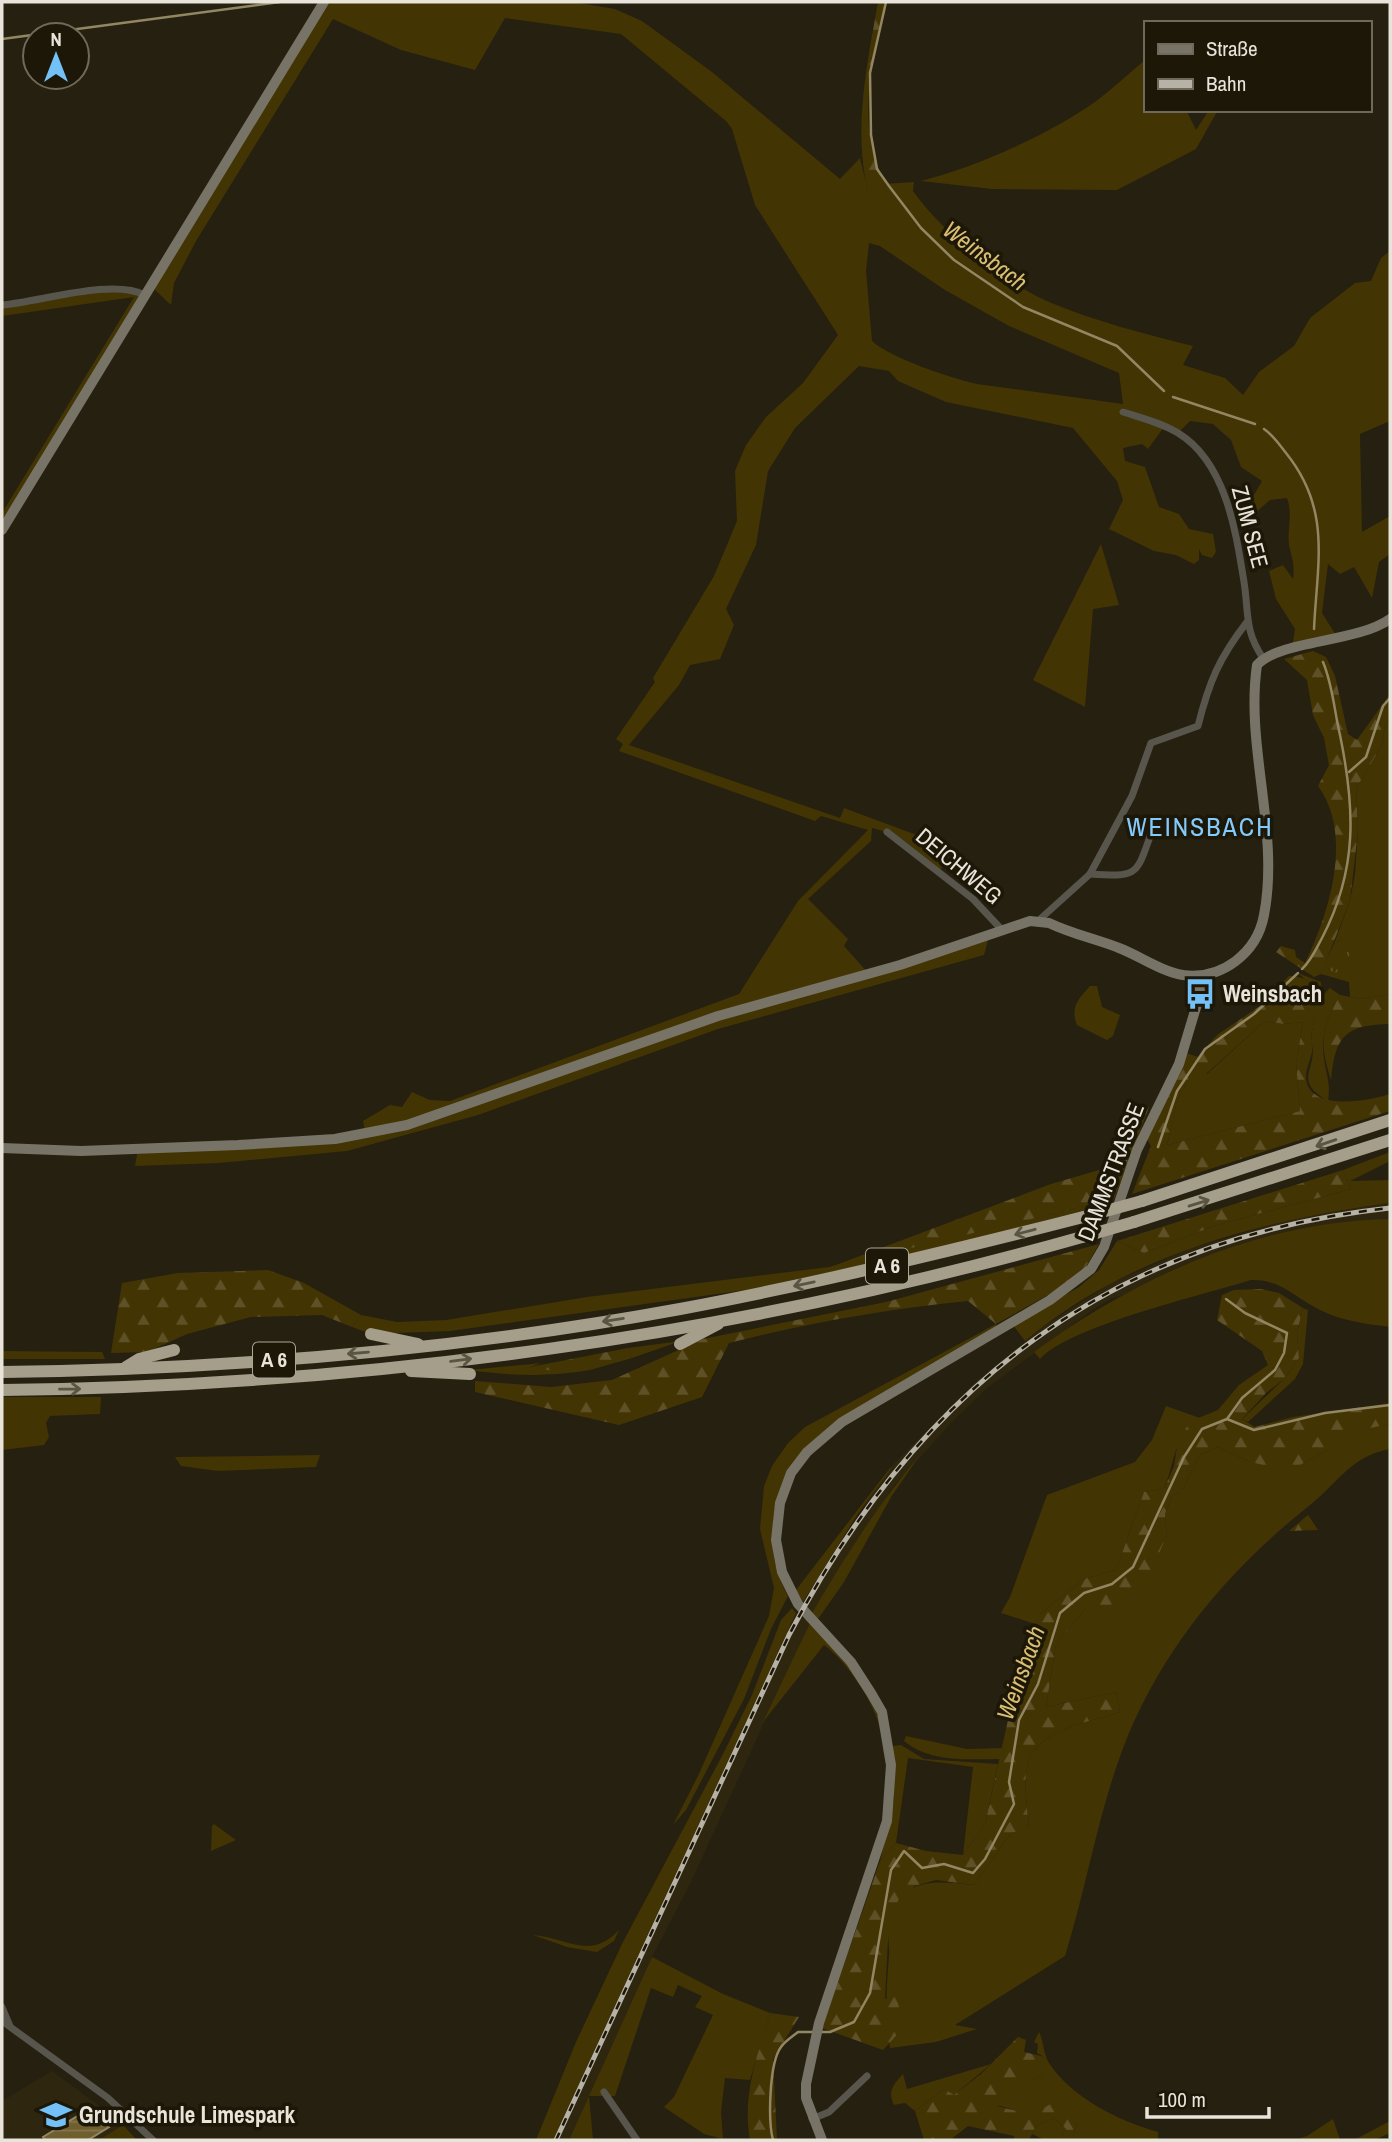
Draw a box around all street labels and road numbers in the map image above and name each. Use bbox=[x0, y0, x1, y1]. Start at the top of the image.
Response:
street label: ZUM SEE bbox=[1225, 482, 1276, 571]
street label: DEICHWEG bbox=[910, 820, 1009, 911]
street label: DAMMSTRASSE bbox=[1070, 1098, 1151, 1245]
road number: A 6 bbox=[866, 1248, 908, 1284]
road number: A 6 bbox=[253, 1342, 295, 1378]

